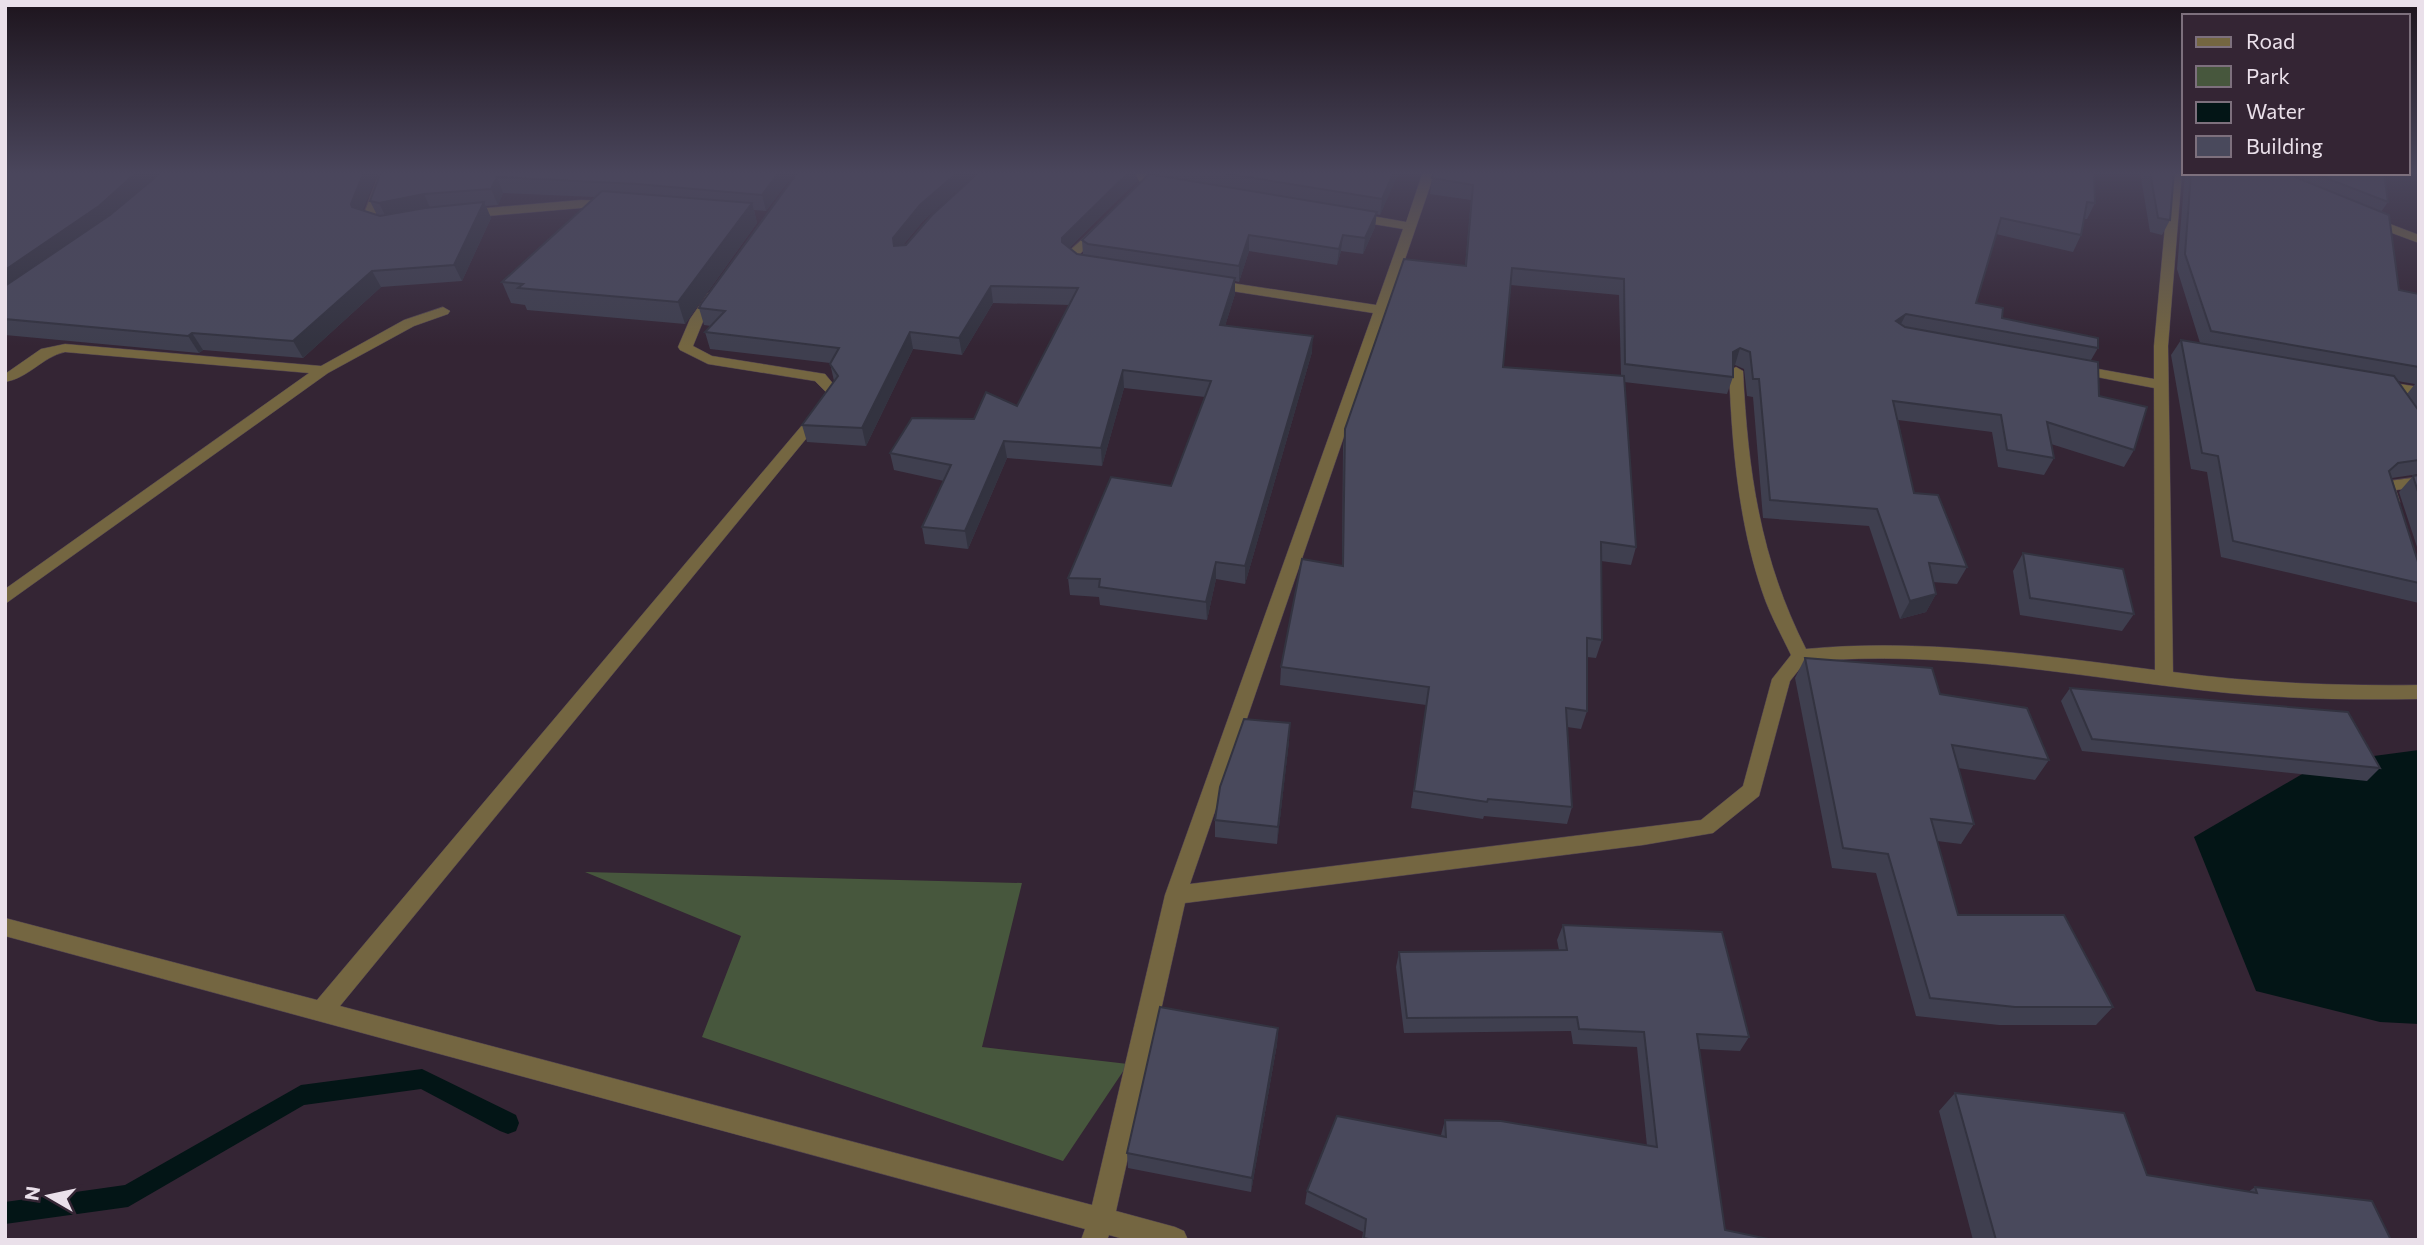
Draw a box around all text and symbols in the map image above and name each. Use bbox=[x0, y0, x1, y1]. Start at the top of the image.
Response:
legend bbox=[2182, 14, 2410, 175]
text: Road bbox=[2246, 28, 2295, 53]
text: Park bbox=[2246, 63, 2290, 88]
text: Water bbox=[2246, 98, 2305, 123]
text: Building bbox=[2246, 133, 2323, 158]
north arrow bbox=[14, 1161, 84, 1231]
text: N bbox=[19, 1184, 44, 1202]

